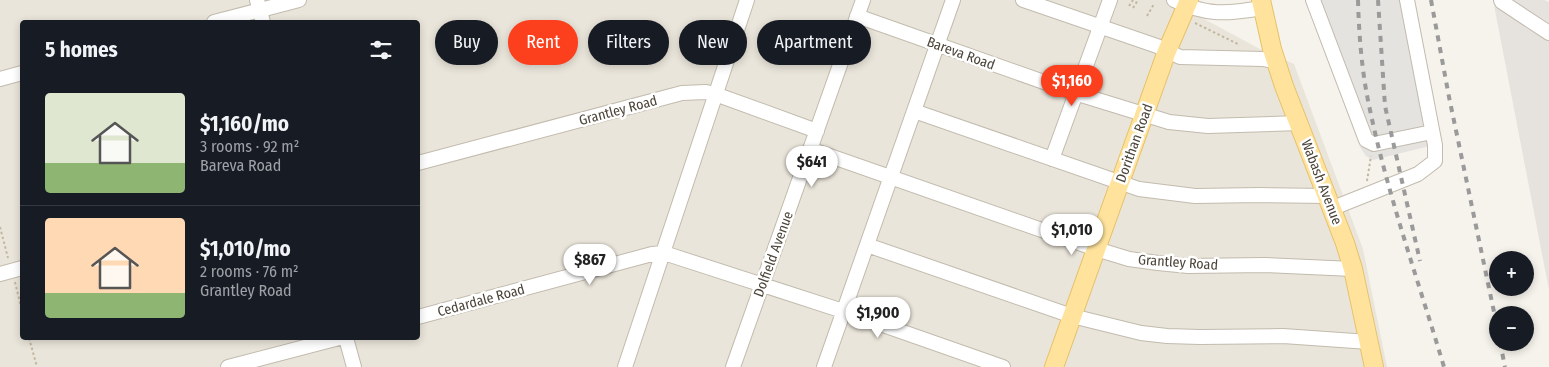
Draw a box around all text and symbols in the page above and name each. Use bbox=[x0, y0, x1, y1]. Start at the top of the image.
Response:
chip: Buy bbox=[435, 20, 498, 65]
chip: Rent bbox=[508, 20, 578, 65]
chip: Filters bbox=[588, 20, 669, 65]
chip: New bbox=[679, 20, 747, 65]
chip: Apartment bbox=[757, 20, 871, 65]
street label: Bareva Road bbox=[925, 33, 997, 74]
icon: filters bbox=[367, 36, 395, 64]
text: 5 homes bbox=[45, 37, 118, 63]
pin: $1,160 bbox=[1031, 64, 1113, 107]
text: $1,160 bbox=[1052, 71, 1092, 90]
street label: Grantley Road bbox=[577, 92, 659, 129]
street label: Dorithan Road bbox=[1112, 102, 1157, 185]
text: $1,160/mo bbox=[200, 111, 289, 137]
icon: home bbox=[85, 113, 145, 173]
text: 3 rooms · 92 m² bbox=[200, 137, 299, 156]
street label: Wabash Avenue bbox=[1298, 137, 1346, 227]
pin: $641 bbox=[782, 146, 842, 188]
text: $641 bbox=[797, 152, 827, 171]
text: Bareva Road bbox=[200, 156, 281, 175]
street label: Dolfield Avenue bbox=[750, 209, 797, 299]
pin: $1,010 bbox=[1031, 214, 1113, 256]
text: $1,010 bbox=[1051, 220, 1093, 239]
text: $1,010/mo bbox=[200, 236, 291, 262]
icon: home bbox=[85, 238, 145, 298]
pin: $867 bbox=[560, 244, 620, 286]
text: $867 bbox=[574, 250, 606, 269]
street label: Grantley Road bbox=[1137, 251, 1219, 274]
map controls bbox=[1489, 251, 1534, 351]
button: + bbox=[1489, 251, 1534, 296]
text: 2 rooms · 76 m² bbox=[200, 262, 299, 281]
text: Grantley Road bbox=[200, 281, 292, 300]
street label: Cedardale Road bbox=[436, 281, 527, 320]
pin: $1,900 bbox=[837, 296, 919, 339]
text: $1,900 bbox=[856, 303, 900, 322]
button: − bbox=[1489, 306, 1534, 351]

